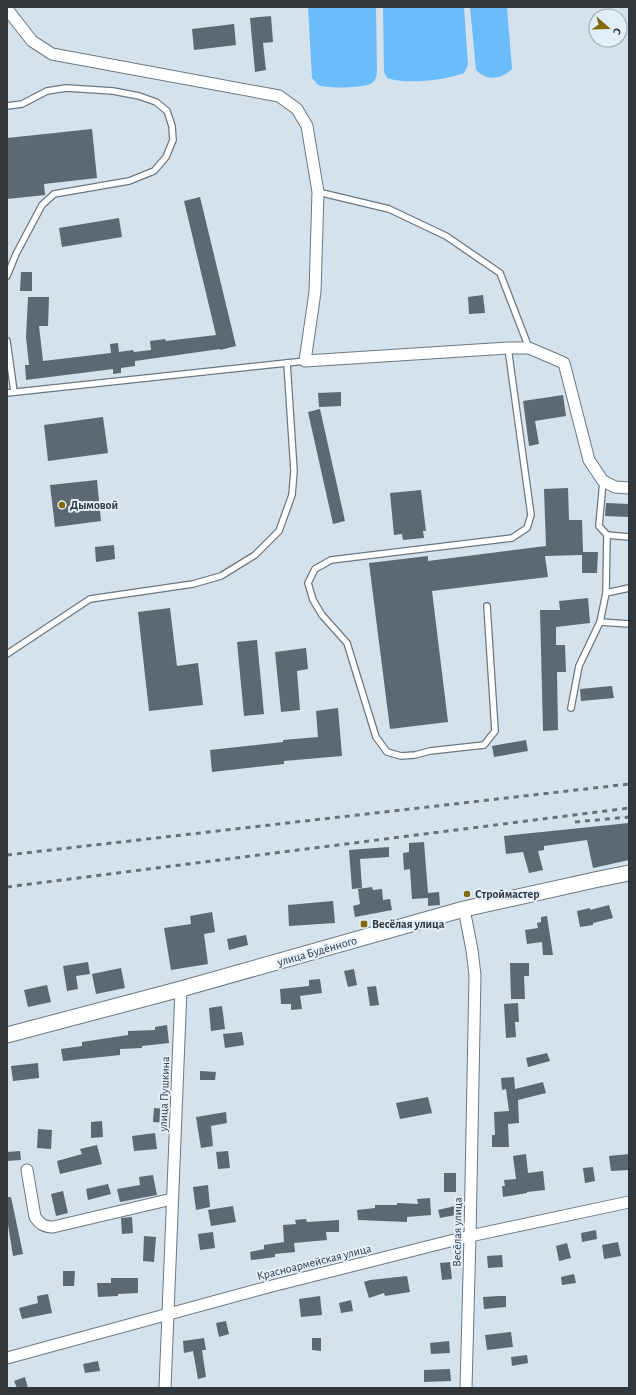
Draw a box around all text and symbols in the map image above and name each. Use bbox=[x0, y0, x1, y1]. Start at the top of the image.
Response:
north arrow bbox=[588, 8, 628, 48]
text: С bbox=[611, 27, 623, 36]
place label: Дымовой bbox=[70, 499, 118, 511]
marker: Дымовой bbox=[57, 500, 67, 510]
place label: Строймастер bbox=[475, 888, 539, 900]
marker: Строймастер bbox=[462, 889, 472, 899]
place label: Весёлая улица bbox=[372, 918, 445, 931]
marker: Весёлая улица bbox=[359, 919, 369, 929]
street label: улица Будённого bbox=[275, 934, 358, 969]
street label: улица Пушкина bbox=[157, 1056, 172, 1133]
street label: Весёлая улица bbox=[450, 1197, 465, 1267]
street label: Красноармейская улица bbox=[256, 1242, 373, 1283]

